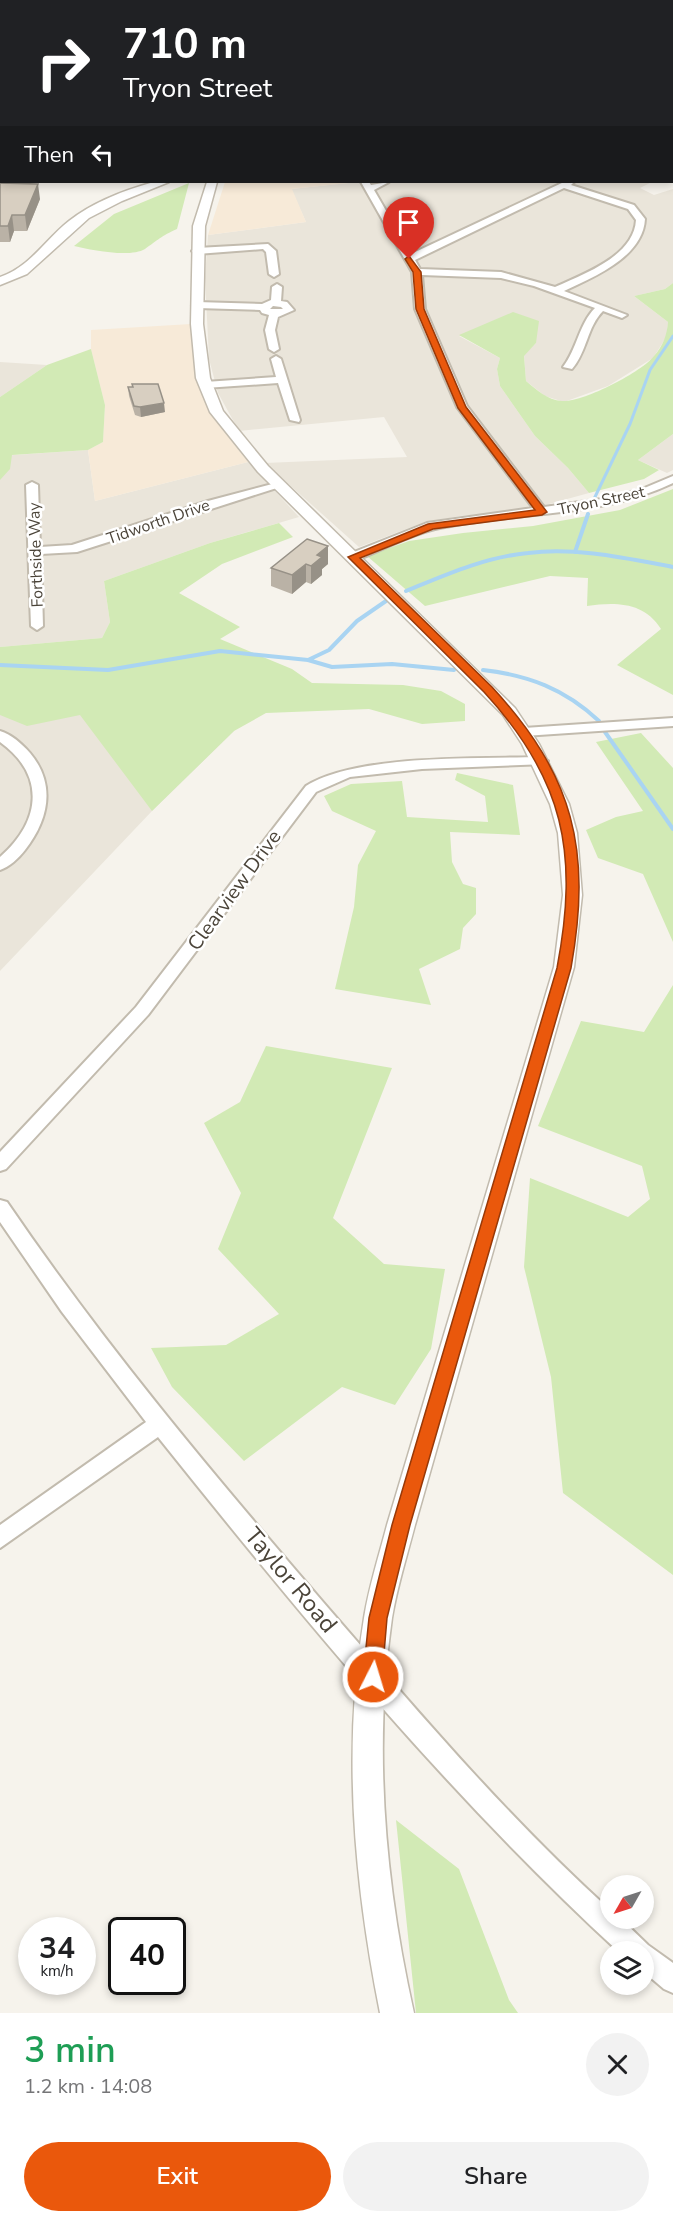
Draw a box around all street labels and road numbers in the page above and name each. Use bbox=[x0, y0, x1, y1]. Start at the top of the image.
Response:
street label: Tryon Street bbox=[556, 481, 647, 521]
street label: Tidworth Drive bbox=[104, 494, 213, 550]
street label: Forthside Way bbox=[23, 501, 49, 608]
street label: Clearview Drive bbox=[181, 824, 287, 956]
street label: Taylor Road bbox=[237, 1521, 345, 1639]

